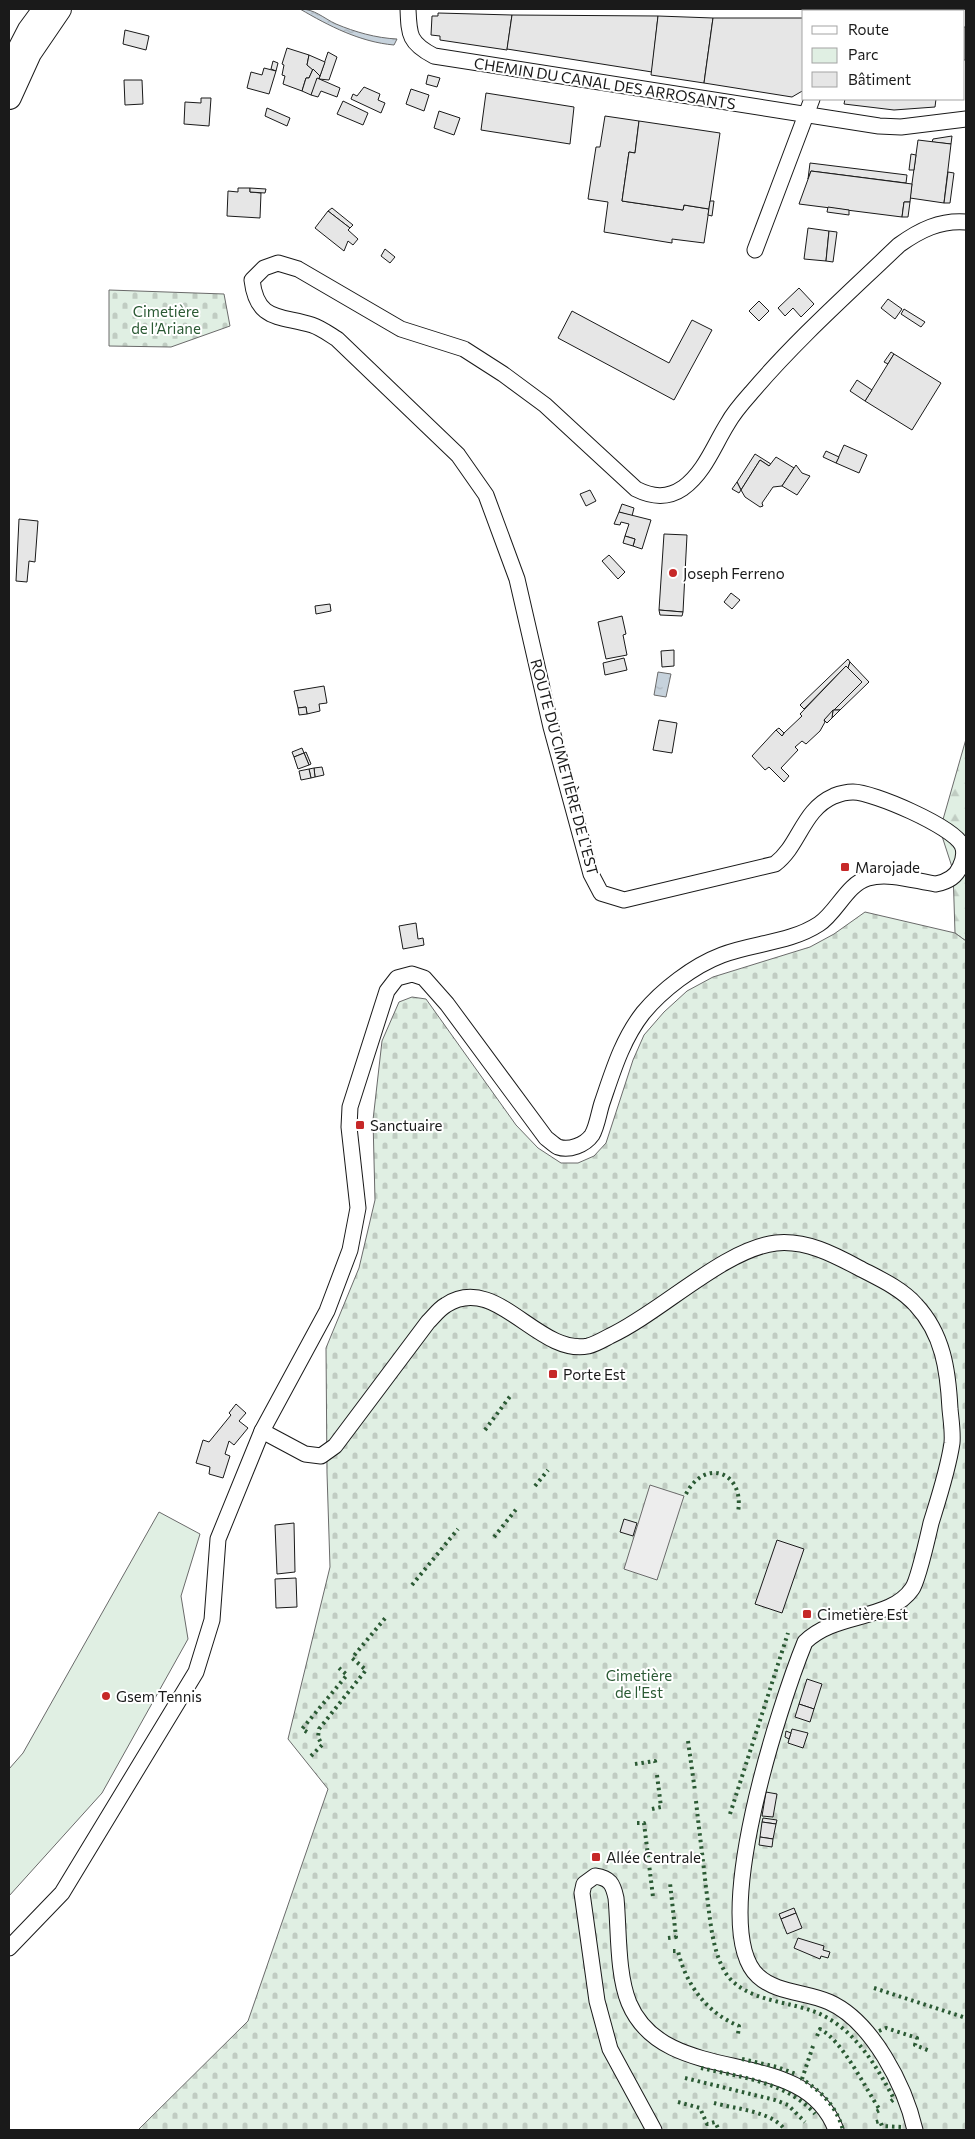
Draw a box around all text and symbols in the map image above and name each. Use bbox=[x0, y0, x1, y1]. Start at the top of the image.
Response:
legend bbox=[802, 10, 965, 100]
text: Route bbox=[848, 20, 889, 38]
text: Parc bbox=[848, 45, 878, 63]
street label: CHEMIN DU CANAL DES ARROSANTS bbox=[473, 53, 737, 113]
text: Bâtiment bbox=[848, 70, 911, 88]
park label: Cimetière de l’Ariane bbox=[131, 302, 201, 337]
place label: Joseph Ferreno bbox=[683, 564, 785, 582]
marker: Joseph Ferreno bbox=[667, 567, 679, 579]
street label: ROUTE DU CIMETIÈRE DE L'EST bbox=[527, 657, 604, 877]
place label: Marojade bbox=[855, 858, 920, 876]
marker: Marojade bbox=[839, 861, 851, 873]
place label: Sanctuaire bbox=[370, 1116, 443, 1134]
marker: Sanctuaire bbox=[354, 1119, 366, 1131]
place label: Porte Est bbox=[563, 1365, 626, 1383]
marker: Porte Est bbox=[547, 1368, 559, 1380]
place label: Cimetière Est bbox=[817, 1605, 908, 1623]
marker: Cimetière Est bbox=[801, 1608, 813, 1620]
park label: Cimetière de l'Est bbox=[606, 1666, 672, 1701]
place label: Gsem Tennis bbox=[116, 1687, 202, 1705]
marker: Gsem Tennis bbox=[100, 1690, 112, 1702]
place label: Allée Centrale bbox=[606, 1848, 701, 1866]
marker: Allée Centrale bbox=[590, 1851, 602, 1863]

